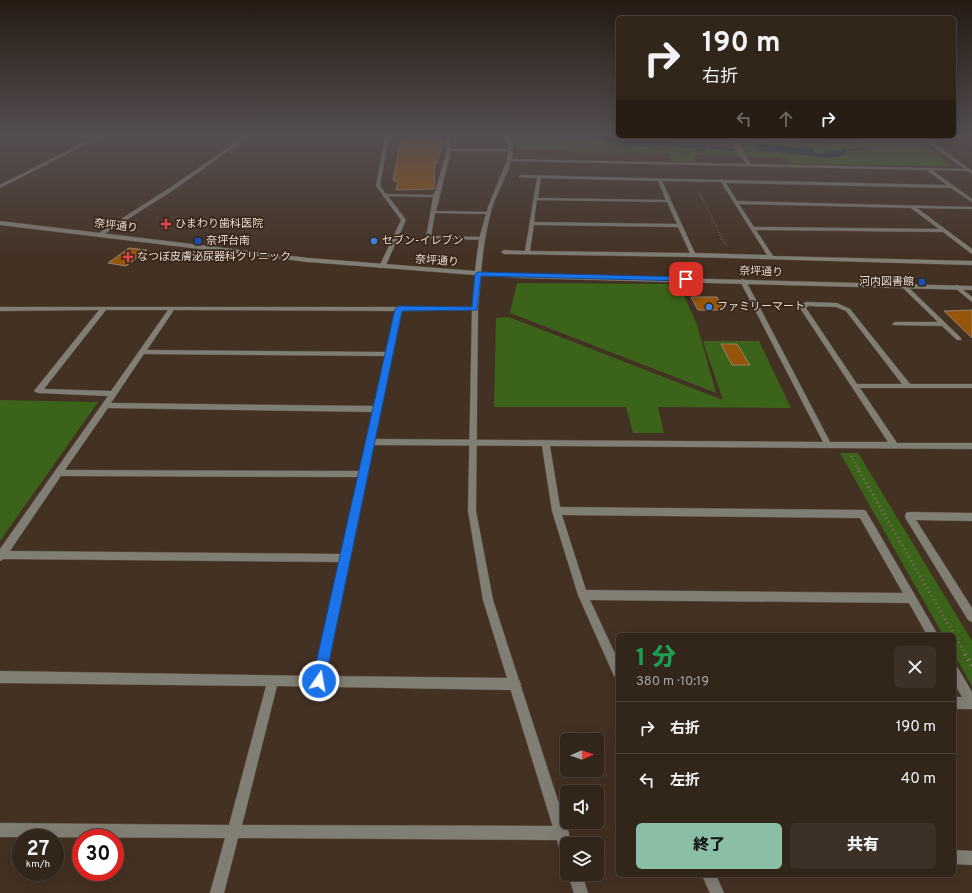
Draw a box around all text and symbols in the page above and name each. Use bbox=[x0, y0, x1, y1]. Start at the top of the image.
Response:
text: 190 m bbox=[702, 26, 780, 62]
icon: right bbox=[636, 32, 688, 84]
text: 右折 bbox=[702, 66, 738, 89]
icon: left bbox=[733, 108, 755, 130]
icon: ahead bbox=[775, 108, 797, 130]
icon: right bbox=[817, 108, 839, 130]
street label: 奈坪通り bbox=[93, 216, 139, 236]
place label: ひまわり歯科医院 bbox=[175, 217, 263, 231]
marker: ひまわり歯科医院 bbox=[160, 218, 172, 230]
place label: 奈坪台南 bbox=[206, 234, 250, 248]
place label: セブン-イレブン bbox=[382, 234, 463, 248]
marker: 奈坪台南 bbox=[193, 236, 203, 246]
marker: セブン-イレブン bbox=[369, 236, 379, 246]
place label: なつぼ皮膚泌尿器科クリニック bbox=[137, 250, 291, 264]
marker: なつぼ皮膚泌尿器科クリニック bbox=[122, 251, 134, 263]
street label: 奈坪通り bbox=[415, 252, 459, 270]
pin bbox=[669, 262, 703, 296]
street label: 奈坪通り bbox=[739, 264, 783, 280]
icon: arrive bbox=[675, 268, 697, 290]
place label: 河内図書館 bbox=[859, 275, 914, 289]
marker: 河内図書館 bbox=[917, 277, 927, 287]
place label: ファミリーマート bbox=[717, 300, 805, 314]
marker: ファミリーマート bbox=[704, 302, 714, 312]
text: 1 分 bbox=[636, 644, 676, 674]
button: close bbox=[894, 646, 936, 688]
position arrow bbox=[298, 660, 340, 702]
text: 380 m · 10:19 bbox=[636, 674, 709, 690]
icon: right bbox=[636, 717, 658, 739]
text: 190 m bbox=[896, 718, 936, 737]
text: 右折 bbox=[670, 720, 700, 739]
north arrow bbox=[560, 733, 604, 777]
map controls bbox=[560, 733, 604, 881]
icon: left bbox=[636, 769, 658, 791]
text: 40 m bbox=[901, 770, 936, 789]
text: 左折 bbox=[670, 772, 700, 791]
button: sound bbox=[560, 785, 604, 829]
button: 終了 bbox=[636, 823, 782, 869]
button: 共有 bbox=[790, 823, 936, 869]
speed limit sign: 30 bbox=[72, 829, 124, 881]
text: 27 bbox=[27, 837, 49, 863]
button: layers bbox=[560, 837, 604, 881]
text: km/h bbox=[26, 858, 50, 871]

